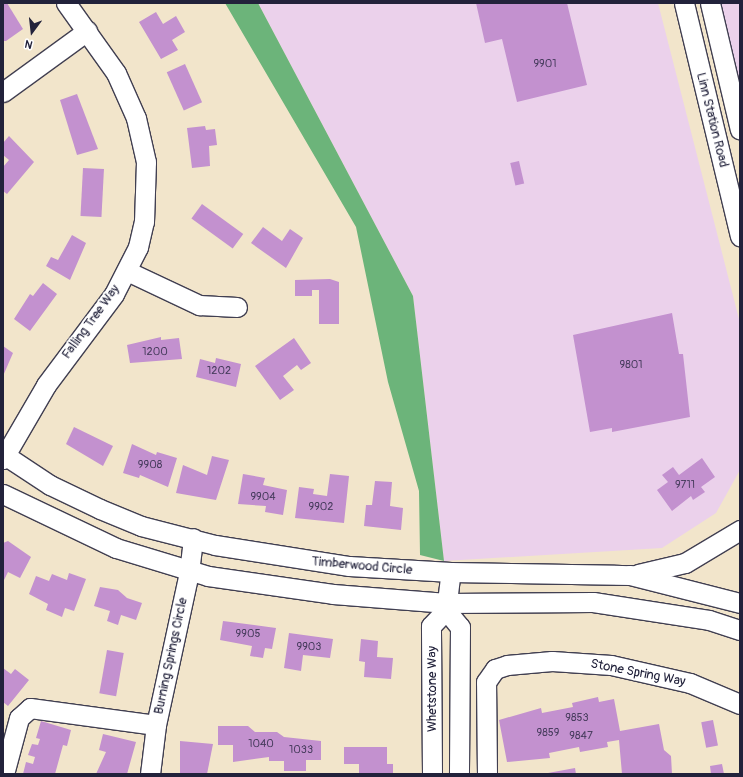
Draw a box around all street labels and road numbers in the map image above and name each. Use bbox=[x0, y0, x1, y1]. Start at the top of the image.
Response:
street label: Linn Station Road bbox=[693, 71, 731, 169]
street label: Falling Tree Way bbox=[59, 282, 123, 362]
street label: Timberwood Circle bbox=[311, 554, 413, 578]
street label: Burning Springs Circle bbox=[151, 596, 191, 716]
street label: Whetstone Way bbox=[424, 646, 440, 732]
street label: Stone Spring Way bbox=[589, 656, 687, 690]

